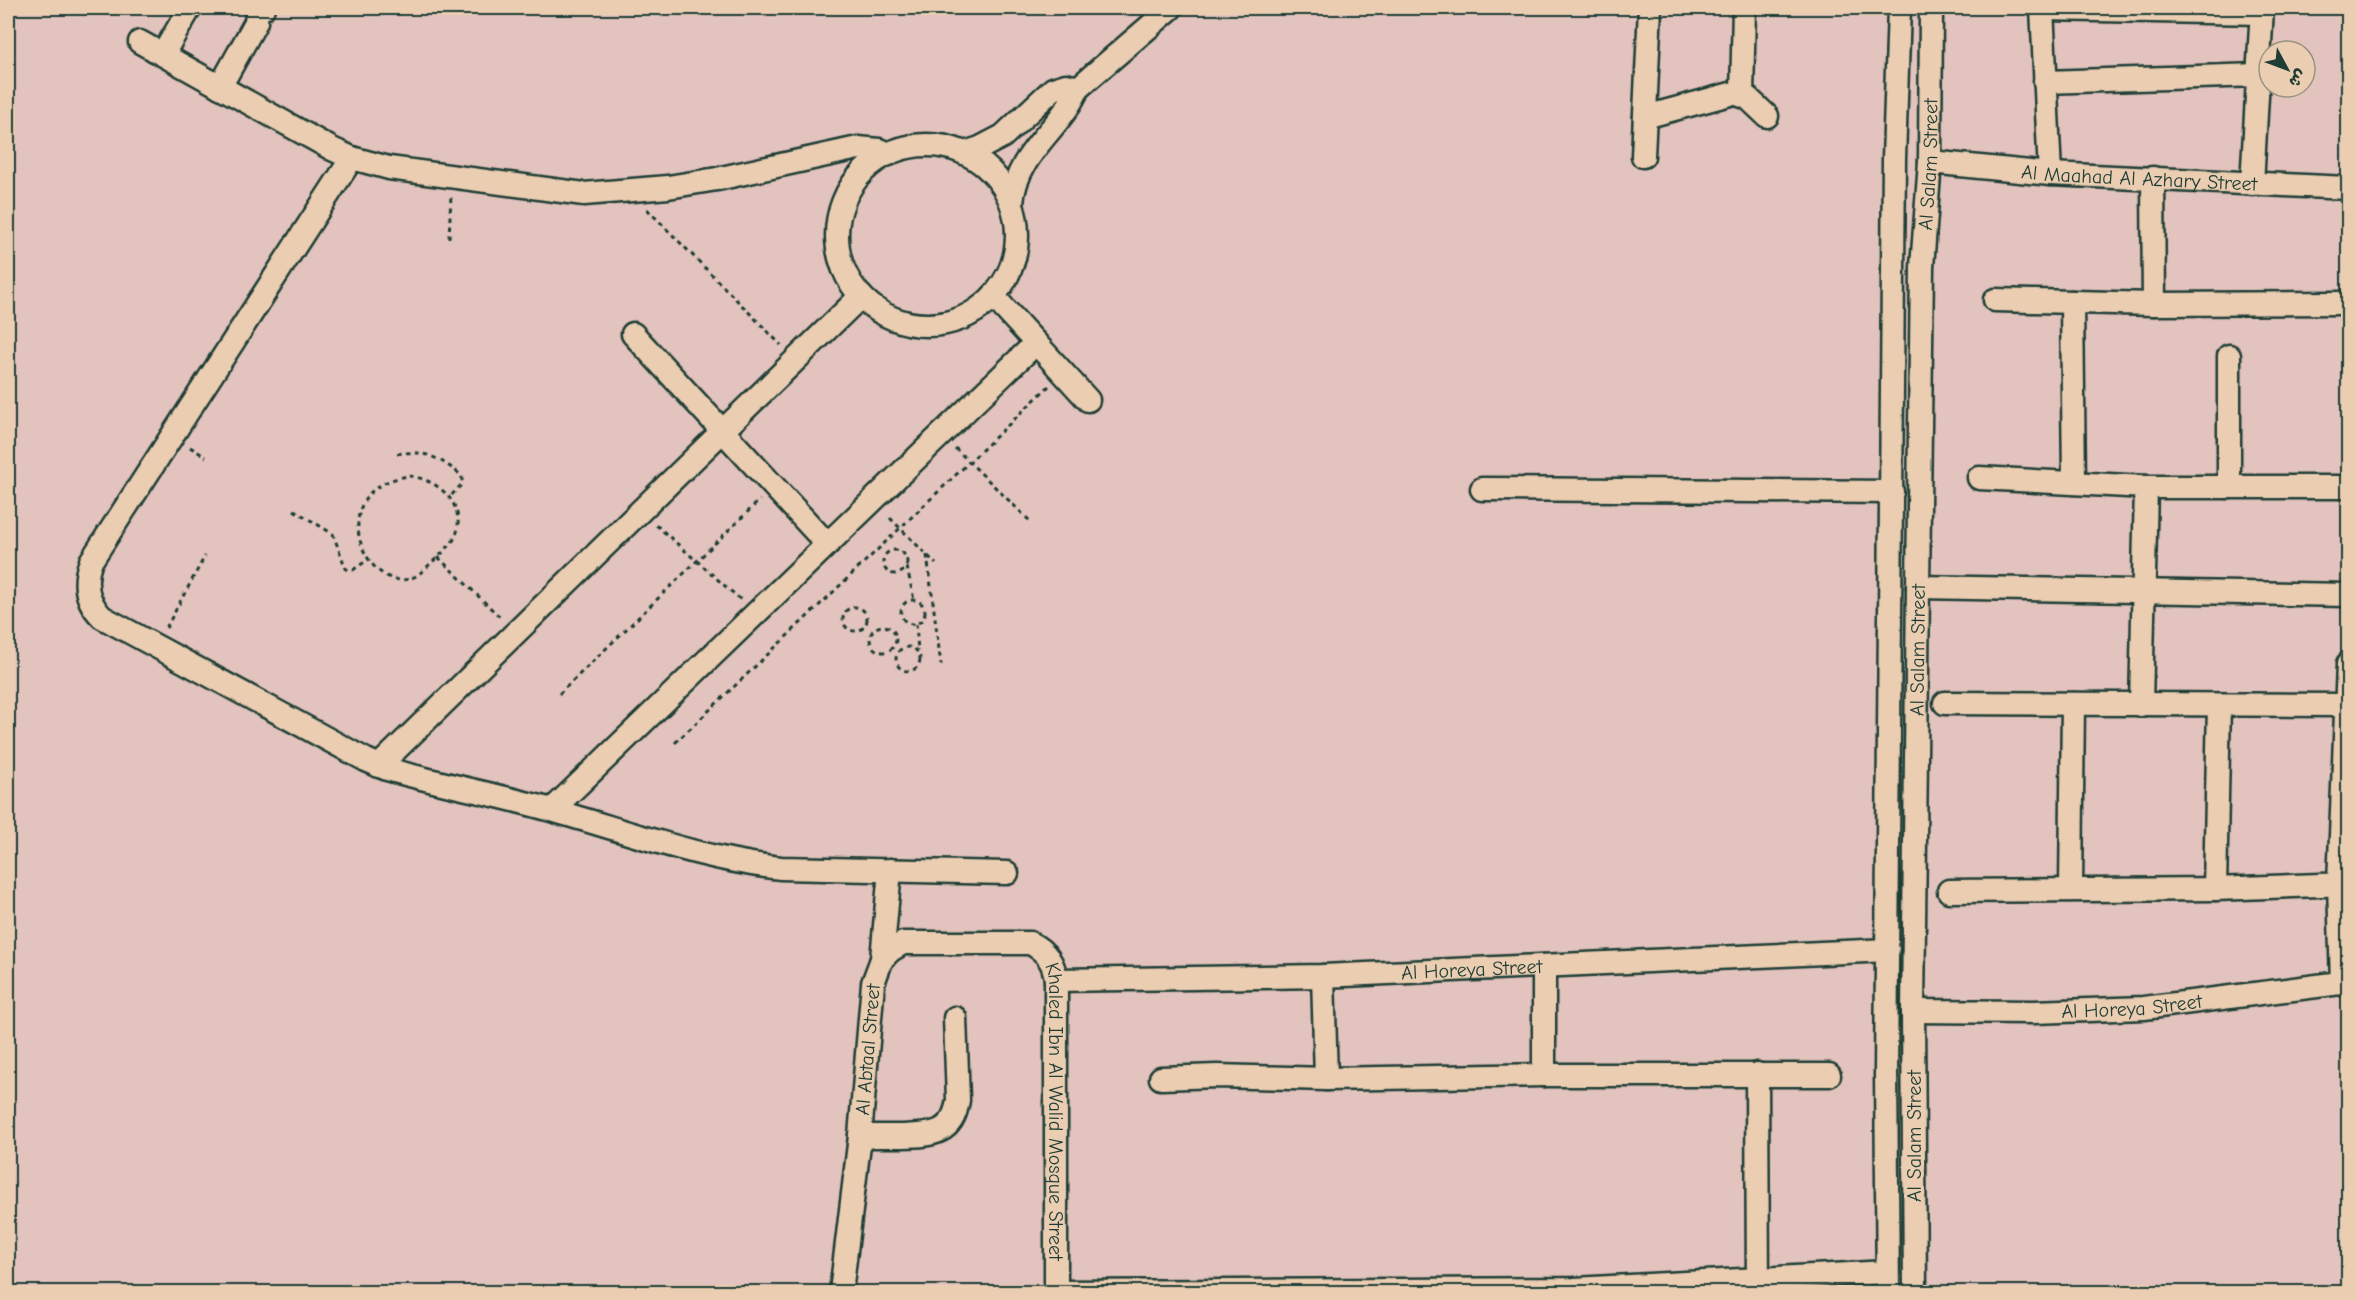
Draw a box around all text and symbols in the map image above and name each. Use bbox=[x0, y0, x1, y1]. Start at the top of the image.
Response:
north arrow bbox=[2257, 39, 2317, 99]
text: ش bbox=[2285, 66, 2310, 91]
street label: Al Salam Street bbox=[1914, 97, 1942, 231]
street label: Al Maahad Al Azhary Street bbox=[2020, 160, 2259, 196]
street label: Al Salam Street bbox=[1905, 583, 1930, 716]
street label: Al Horeya Street bbox=[1401, 955, 1544, 984]
street label: Khaled Ibn Al Walid Mosque Street bbox=[1040, 959, 1067, 1262]
street label: Al Abtaal Street bbox=[851, 982, 885, 1116]
street label: Al Horeya Street bbox=[2061, 990, 2205, 1023]
street label: Al Salam Street bbox=[1903, 1069, 1926, 1202]

